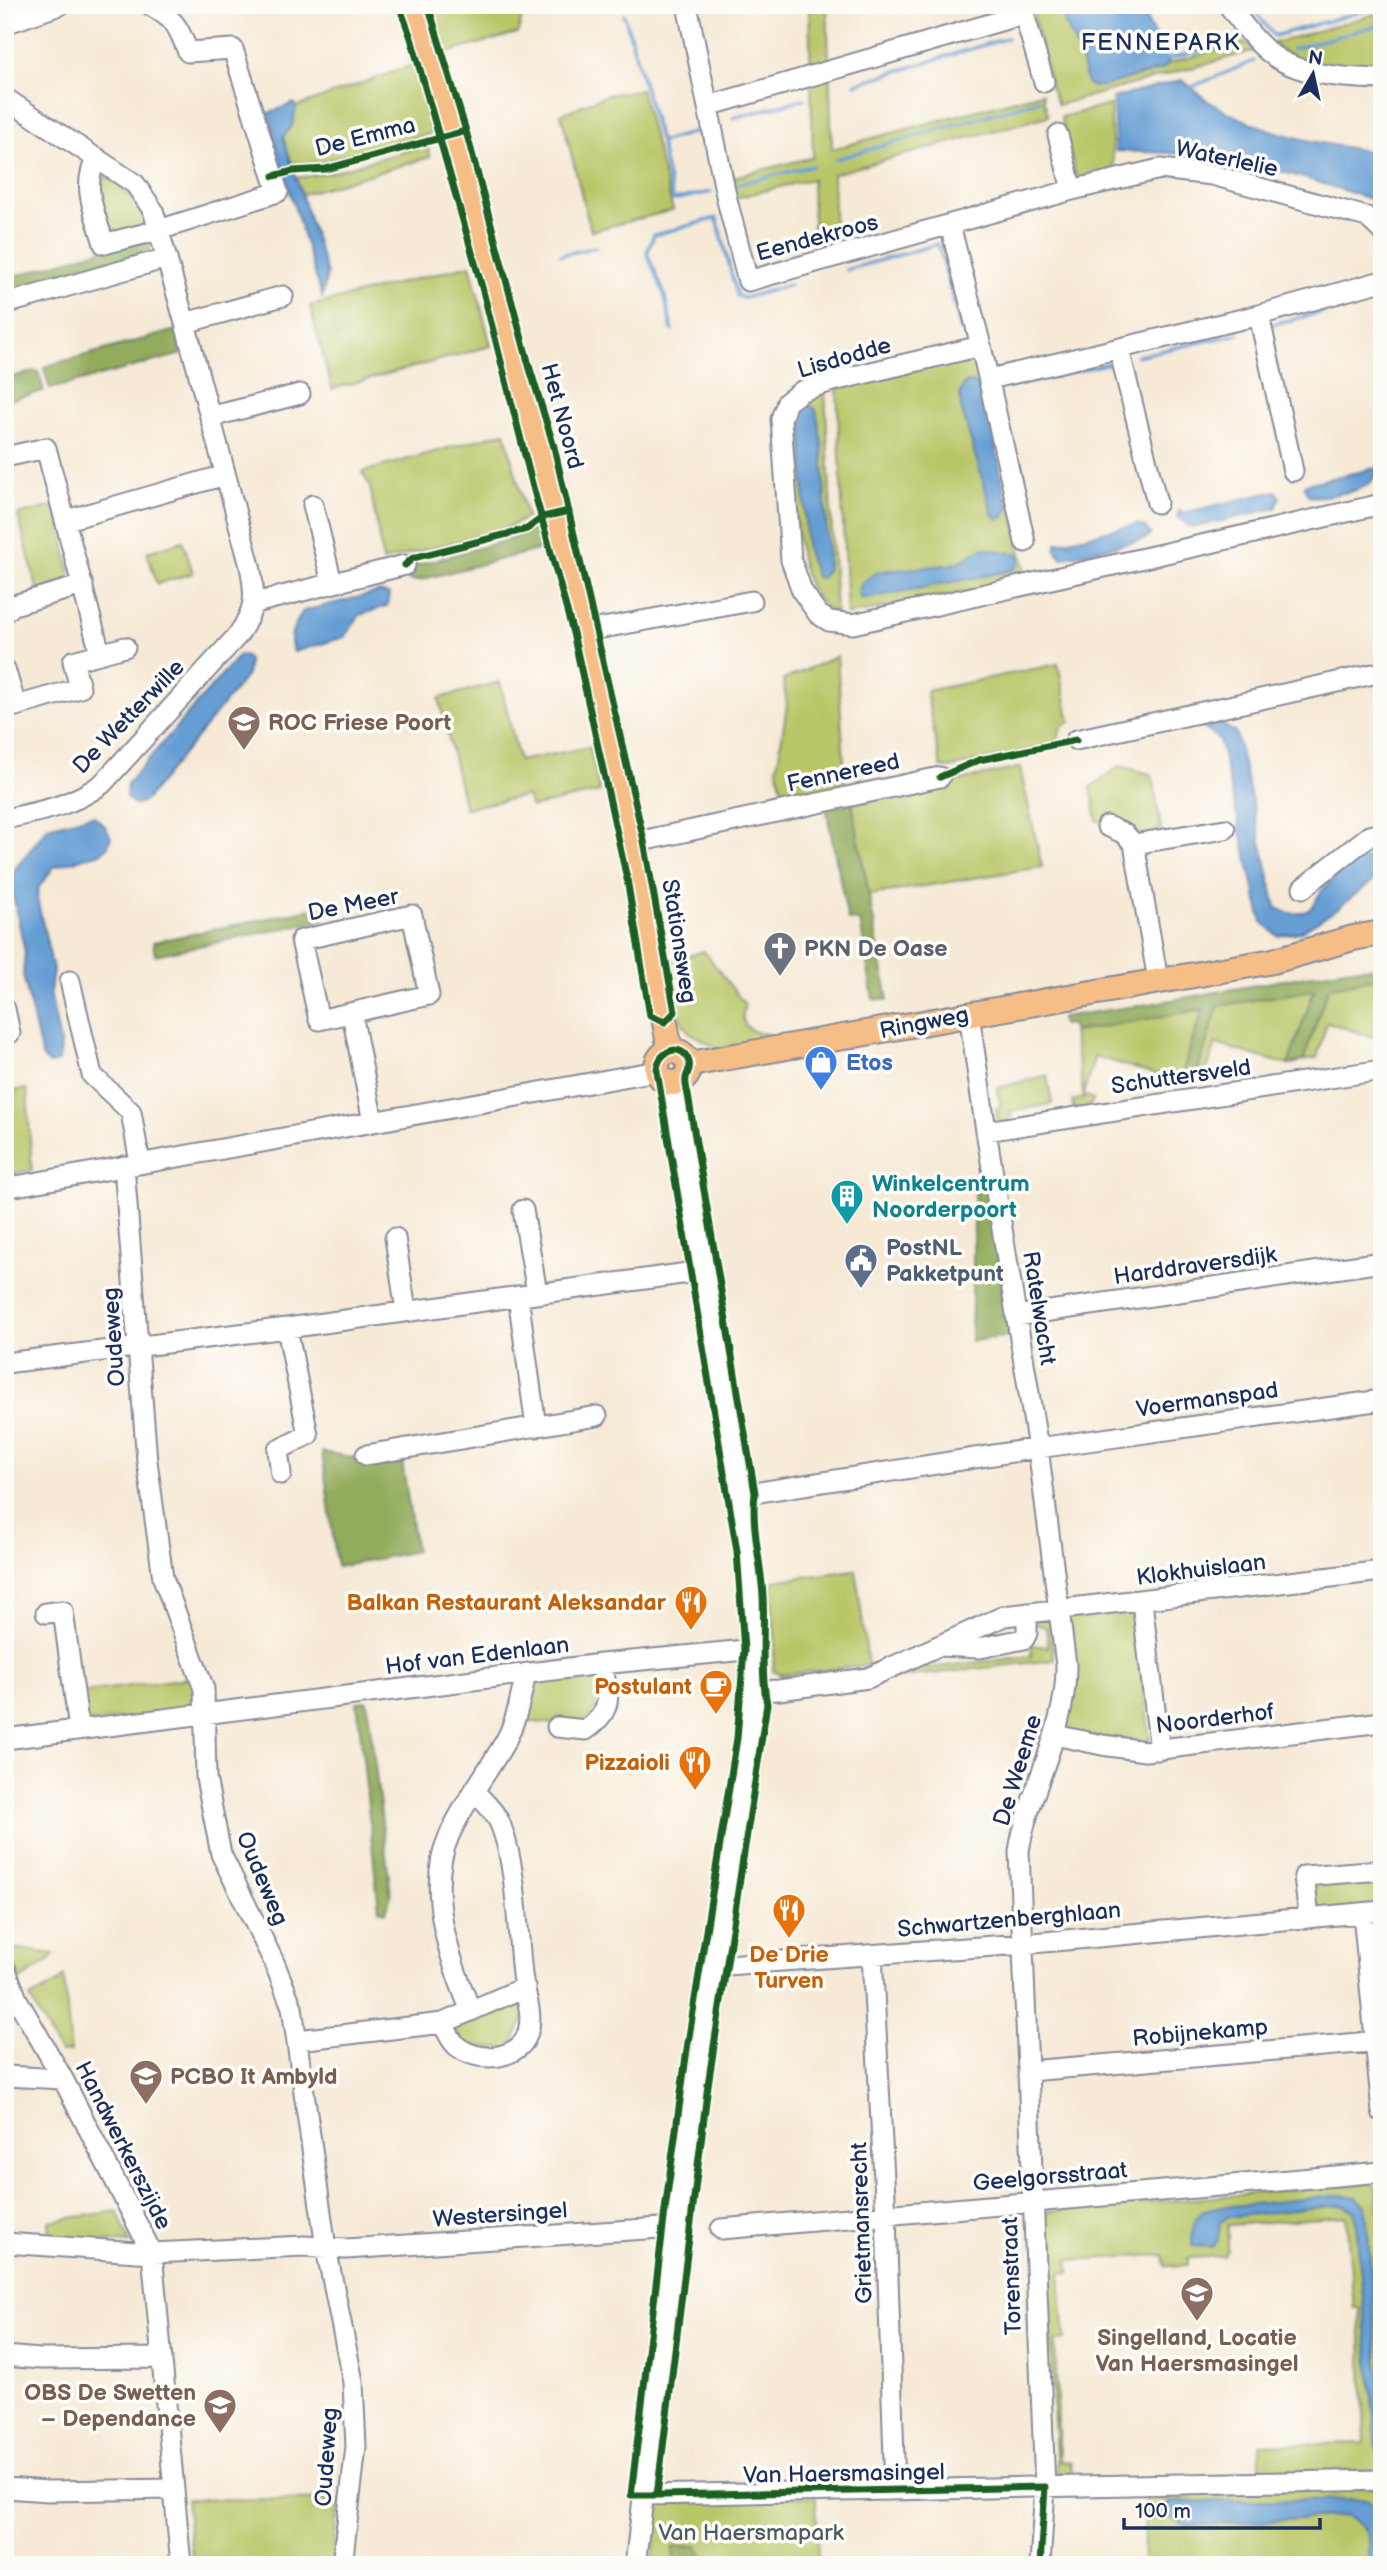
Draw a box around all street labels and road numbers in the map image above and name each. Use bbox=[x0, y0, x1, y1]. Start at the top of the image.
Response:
street label: De Emma bbox=[312, 111, 418, 163]
street label: Waterlelie bbox=[1173, 134, 1280, 183]
street label: Eendekroos bbox=[753, 208, 881, 268]
street label: Lisdodde bbox=[794, 331, 894, 385]
street label: Het Noord bbox=[535, 360, 590, 472]
street label: De Wetterwille bbox=[67, 654, 190, 780]
street label: Fennereed bbox=[784, 747, 902, 799]
street label: Stationsweg bbox=[655, 877, 703, 1005]
street label: De Meer bbox=[305, 882, 402, 927]
street label: Ringweg bbox=[877, 1001, 971, 1045]
street label: Schuttersveld bbox=[1109, 1053, 1253, 1101]
street label: Harddraversdijk bbox=[1112, 1241, 1279, 1291]
street label: Ratelwacht bbox=[1016, 1249, 1062, 1367]
street label: Oudeweg bbox=[97, 1286, 131, 1387]
street label: Voermanspad bbox=[1134, 1376, 1280, 1424]
street label: Klokhuislaan bbox=[1135, 1548, 1267, 1592]
street label: Hof van Edenlaan bbox=[384, 1631, 571, 1681]
street label: Noorderhof bbox=[1154, 1698, 1276, 1740]
street label: De Weeme bbox=[988, 1711, 1048, 1829]
street label: Oudeweg bbox=[230, 1827, 294, 1930]
street label: Schwartzenberghlaan bbox=[896, 1896, 1122, 1944]
street label: Robijnekamp bbox=[1131, 2013, 1269, 2053]
street label: Handwerkerszijde bbox=[69, 2057, 178, 2234]
street label: Grietmansrecht bbox=[845, 2142, 879, 2304]
street label: Geelgorsstraat bbox=[972, 2156, 1128, 2198]
street label: Westersingel bbox=[432, 2196, 568, 2234]
street label: Torenstraat bbox=[996, 2216, 1028, 2336]
street label: Oudeweg bbox=[310, 2407, 344, 2508]
street label: Van Haersmasingel bbox=[743, 2458, 945, 2490]

